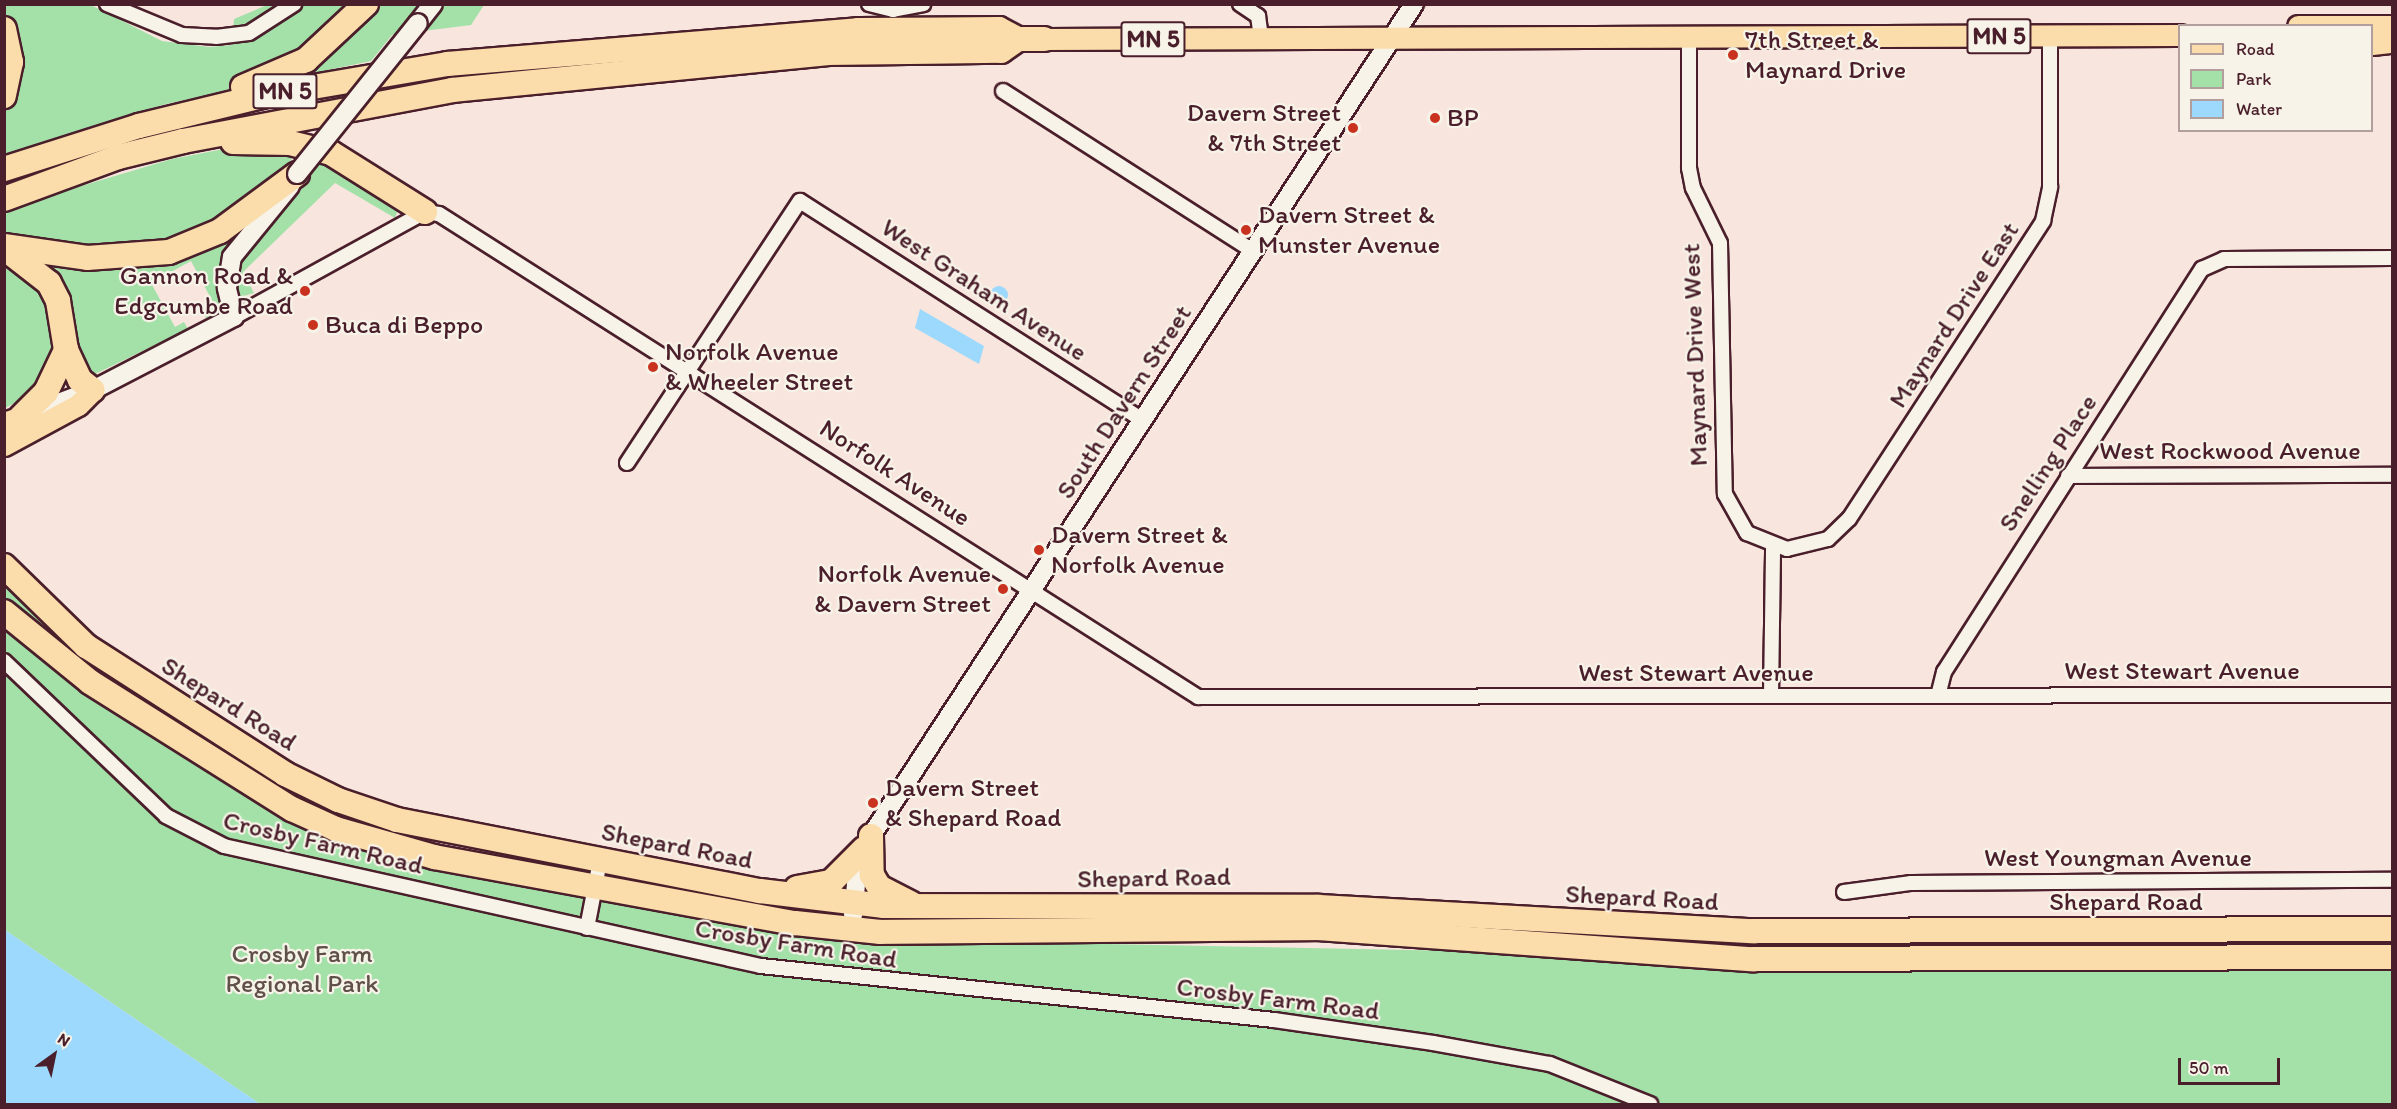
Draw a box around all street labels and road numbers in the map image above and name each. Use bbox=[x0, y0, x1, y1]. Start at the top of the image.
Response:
road number: MN 5 bbox=[1966, 15, 2032, 57]
road number: MN 5 bbox=[1120, 18, 1186, 60]
road number: MN 5 bbox=[252, 70, 318, 112]
street label: West Graham Avenue bbox=[876, 212, 1092, 368]
street label: Maynard Drive East bbox=[1882, 216, 2026, 414]
street label: Maynard Drive West bbox=[1676, 243, 1714, 467]
street label: South Davern Street bbox=[1050, 299, 1198, 505]
street label: Snelling Place bbox=[1992, 389, 2104, 537]
street label: Norfolk Avenue bbox=[814, 413, 976, 533]
street label: West Rockwood Avenue bbox=[2100, 435, 2360, 467]
street label: Shepard Road bbox=[156, 650, 302, 758]
street label: West Stewart Avenue bbox=[2064, 655, 2300, 687]
street label: West Stewart Avenue bbox=[1578, 657, 1814, 689]
street label: Crosby Farm Road bbox=[221, 805, 425, 881]
street label: Shepard Road bbox=[599, 816, 755, 876]
street label: West Youngman Avenue bbox=[1985, 842, 2251, 874]
street label: Shepard Road bbox=[1077, 861, 1231, 895]
street label: Shepard Road bbox=[1565, 878, 1719, 918]
street label: Shepard Road bbox=[2049, 886, 2203, 918]
street label: Crosby Farm Road bbox=[694, 913, 898, 975]
street label: Crosby Farm Road bbox=[1176, 971, 1380, 1027]

